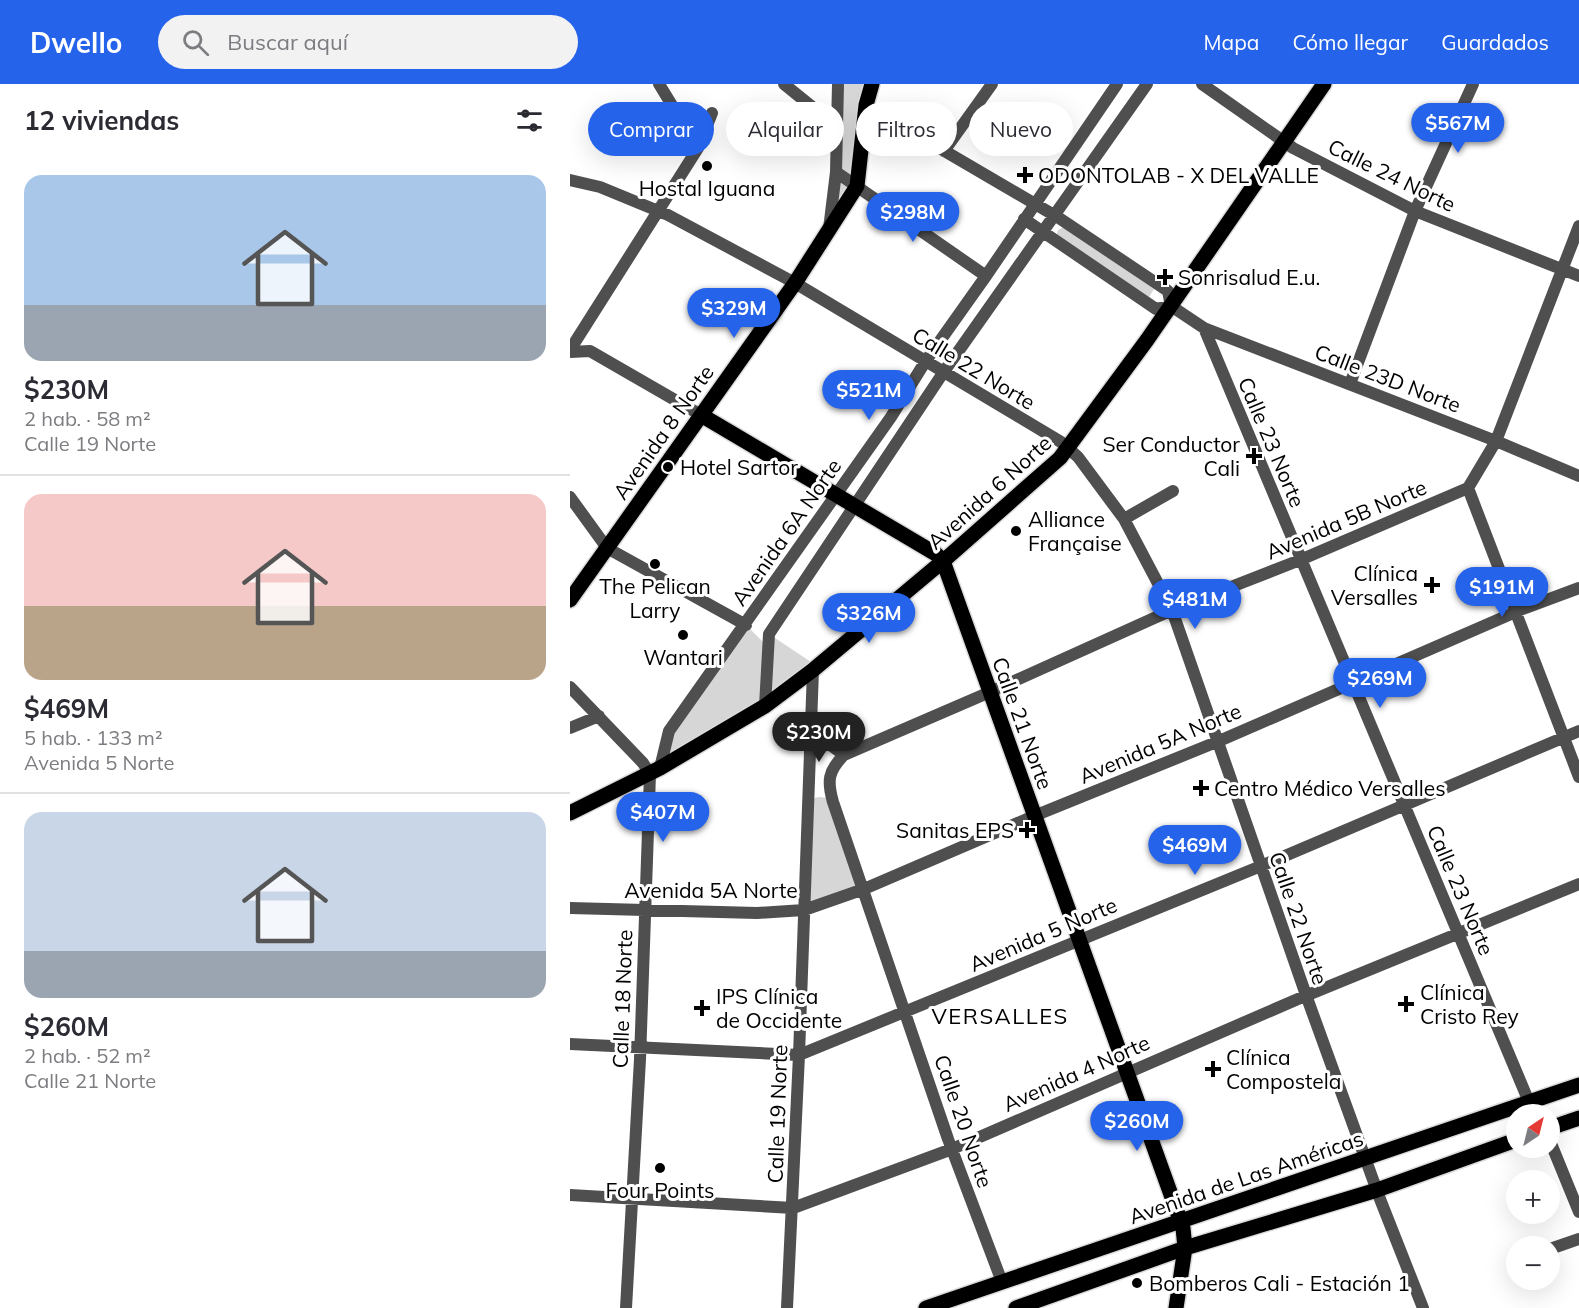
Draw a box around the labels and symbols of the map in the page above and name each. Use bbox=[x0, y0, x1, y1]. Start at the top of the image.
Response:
pin: $567M bbox=[1416, 103, 1500, 154]
street label: Calle 24 Norte bbox=[1324, 133, 1460, 217]
marker: Hostal Iguana bbox=[700, 159, 714, 173]
place label: ODONTOLAB - X DEL VALLE bbox=[1038, 162, 1319, 188]
marker: ODONTOLAB - X DEL VALLE bbox=[1016, 166, 1034, 184]
place label: Hostal Iguana bbox=[639, 175, 775, 201]
pin: $298M bbox=[871, 192, 955, 243]
place label: Sonrisalud E.u. bbox=[1178, 264, 1320, 290]
marker: Sonrisalud E.u. bbox=[1156, 268, 1174, 286]
pin: $329M bbox=[692, 288, 776, 339]
street label: Calle 22 Norte bbox=[908, 321, 1040, 415]
street label: Calle 23D Norte bbox=[1311, 338, 1465, 418]
street label: Avenida 8 Norte bbox=[607, 360, 719, 504]
pin: $521M bbox=[827, 370, 911, 421]
street label: Calle 23 Norte bbox=[1233, 373, 1311, 511]
street label: Avenida 6 Norte bbox=[922, 430, 1056, 554]
place label: Ser Conductor Cali bbox=[1102, 431, 1240, 481]
marker: Ser Conductor Cali bbox=[1245, 447, 1263, 465]
place label: Hotel Sartor bbox=[680, 454, 798, 480]
street label: Avenida 6A Norte bbox=[726, 454, 846, 610]
marker: Hotel Sartor bbox=[661, 460, 675, 474]
street label: Avenida 5B Norte bbox=[1262, 473, 1430, 565]
place label: Alliance Française bbox=[1028, 506, 1122, 556]
marker: Alliance Française bbox=[1009, 524, 1023, 538]
marker: The Pelican Larry bbox=[648, 557, 662, 571]
place label: Clínica Versalles bbox=[1331, 560, 1418, 610]
pin: $191M bbox=[1460, 567, 1544, 618]
place label: The Pelican Larry bbox=[599, 573, 711, 623]
marker: Clínica Versalles bbox=[1423, 576, 1441, 594]
pin: $481M bbox=[1153, 579, 1237, 630]
pin: $326M bbox=[827, 593, 911, 644]
marker: Wantari bbox=[676, 628, 690, 642]
place label: Wantari bbox=[643, 644, 723, 670]
street label: Calle 21 Norte bbox=[987, 653, 1059, 793]
pin: $269M bbox=[1338, 658, 1422, 709]
street label: Avenida 5A Norte bbox=[1075, 697, 1245, 789]
pin: $230M bbox=[777, 712, 861, 763]
place label: Centro Médico Versalles bbox=[1214, 775, 1446, 801]
marker: Centro Médico Versalles bbox=[1192, 779, 1210, 797]
pin: $407M bbox=[621, 792, 705, 843]
place label: Sanitas EPS bbox=[896, 817, 1014, 843]
marker: Sanitas EPS bbox=[1018, 821, 1036, 839]
street label: Calle 23 Norte bbox=[1422, 821, 1500, 959]
pin: $469M bbox=[1153, 825, 1237, 876]
street label: Calle 22 Norte bbox=[1264, 848, 1334, 988]
street label: Avenida 5A Norte bbox=[624, 877, 798, 903]
street label: Avenida 5 Norte bbox=[965, 891, 1121, 977]
street label: Calle 18 Norte bbox=[607, 929, 637, 1069]
place label: Clínica Cristo Rey bbox=[1420, 979, 1519, 1029]
place label: IPS Clínica de Occidente bbox=[716, 983, 842, 1033]
marker: Clínica Cristo Rey bbox=[1397, 995, 1415, 1013]
marker: IPS Clínica de Occidente bbox=[693, 999, 711, 1017]
district label: VERSALLES bbox=[931, 1002, 1069, 1030]
street label: Avenida 4 Norte bbox=[999, 1029, 1153, 1117]
street label: Calle 19 Norte bbox=[762, 1044, 792, 1184]
place label: Clínica Compostela bbox=[1226, 1044, 1341, 1094]
street label: Calle 20 Norte bbox=[929, 1051, 999, 1191]
marker: Clínica Compostela bbox=[1204, 1060, 1222, 1078]
pin: $260M bbox=[1095, 1101, 1179, 1152]
north arrow bbox=[1506, 1104, 1560, 1158]
street label: Avenida de Las Américas bbox=[1125, 1125, 1367, 1229]
marker: Four Points bbox=[653, 1161, 667, 1175]
place label: Four Points bbox=[606, 1177, 714, 1203]
place label: Bomberos Cali - Estación 1 bbox=[1149, 1270, 1410, 1296]
marker: Bomberos Cali - Estación 1 bbox=[1130, 1276, 1144, 1290]

